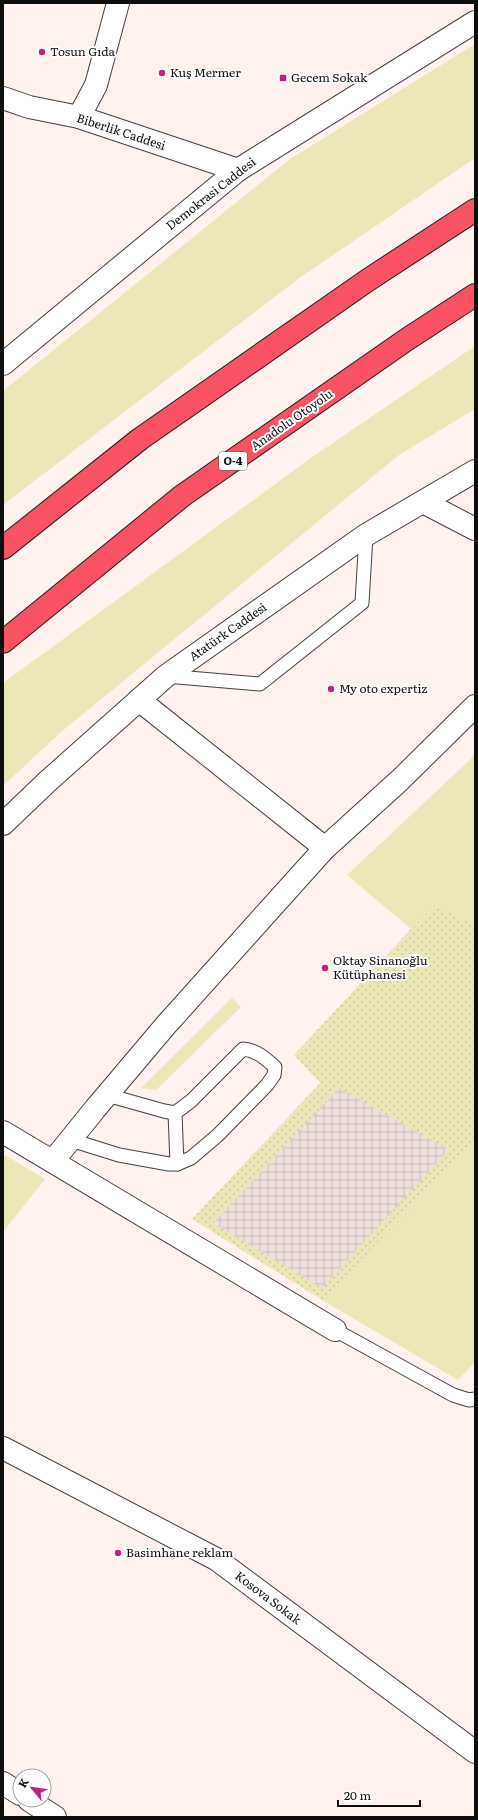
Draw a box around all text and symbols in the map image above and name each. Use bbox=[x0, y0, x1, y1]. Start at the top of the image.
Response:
place label: Tosun Gıda bbox=[50, 42, 116, 60]
marker: Tosun Gıda bbox=[37, 47, 47, 57]
place label: Kuş Mermer bbox=[170, 63, 241, 81]
marker: Kuş Mermer bbox=[157, 68, 167, 78]
place label: Gecem Sokak bbox=[291, 68, 368, 86]
marker: Gecem Sokak bbox=[278, 73, 288, 83]
street label: Biberlik Caddesi bbox=[74, 108, 168, 154]
street label: Demokrasi Caddesi bbox=[162, 152, 259, 234]
street label: Anadolu Otoyolu bbox=[247, 384, 336, 454]
road number: O-4 bbox=[219, 452, 247, 470]
street label: Atatürk Caddesi bbox=[185, 598, 270, 665]
place label: My oto expertiz bbox=[339, 679, 428, 697]
marker: My oto expertiz bbox=[326, 684, 336, 694]
place label: Oktay Sinanoğlu Kütüphanesi bbox=[333, 951, 428, 983]
marker: Oktay Sinanoğlu Kütüphanesi bbox=[320, 963, 330, 973]
place label: Basimhane reklam bbox=[126, 1543, 233, 1561]
marker: Basimhane reklam bbox=[113, 1548, 123, 1558]
street label: Kosova Sokak bbox=[232, 1566, 306, 1629]
north arrow bbox=[12, 1768, 52, 1808]
text: K bbox=[13, 1775, 32, 1790]
scale bar bbox=[338, 1782, 420, 1808]
text: 20 m bbox=[344, 1786, 371, 1804]

